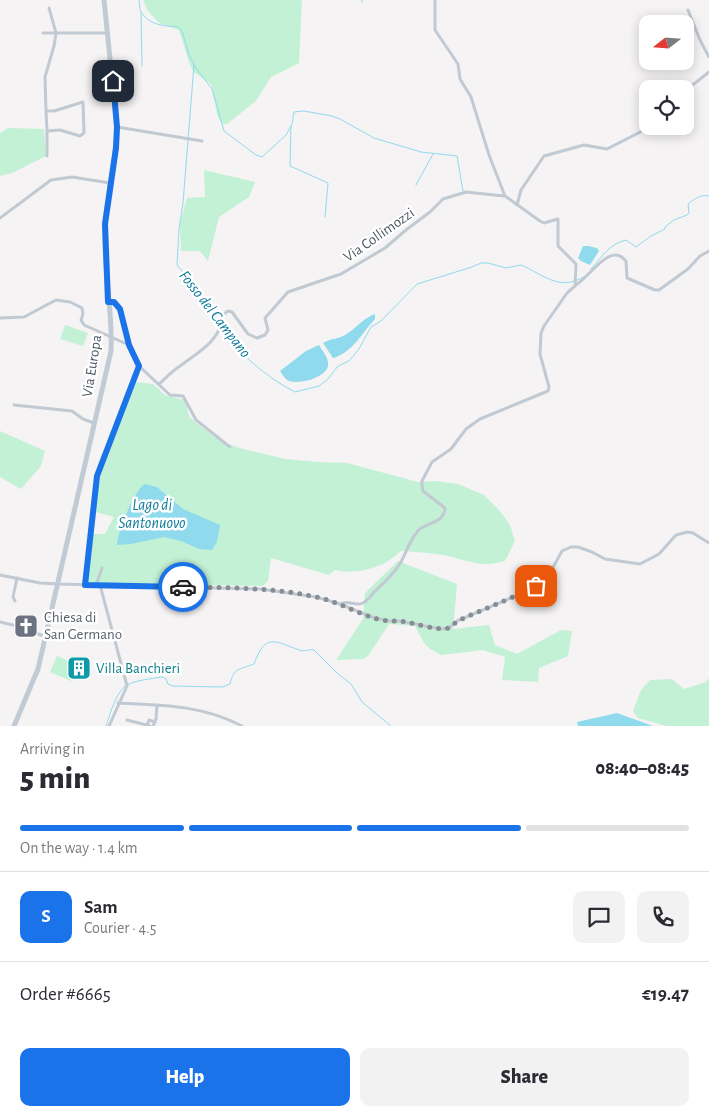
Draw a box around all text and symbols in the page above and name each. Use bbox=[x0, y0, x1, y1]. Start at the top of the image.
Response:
north arrow bbox=[639, 15, 694, 70]
map controls bbox=[639, 15, 694, 135]
pin bbox=[92, 60, 134, 102]
icon: home bbox=[99, 67, 127, 95]
button: locate bbox=[639, 80, 694, 135]
street label: Via Collimozzi bbox=[341, 205, 417, 265]
water label: Fosso del Campano bbox=[175, 268, 254, 361]
street label: Via Europa bbox=[80, 334, 104, 398]
water label: Lago di Santonuovo bbox=[118, 497, 186, 531]
courier bbox=[158, 562, 208, 612]
pin bbox=[515, 565, 557, 607]
icon: bag bbox=[522, 572, 550, 600]
icon: car bbox=[169, 573, 197, 601]
place label: Chiesa di San Germano bbox=[44, 610, 122, 642]
church icon: Chiesa di San Germano bbox=[13, 613, 39, 639]
building icon: Villa Banchieri bbox=[66, 655, 92, 681]
place label: Villa Banchieri bbox=[96, 661, 180, 676]
text: Arriving in bbox=[20, 741, 85, 757]
text: 08:40–08:45 bbox=[595, 759, 689, 778]
text: 5 min bbox=[20, 762, 90, 794]
text: On the way · 1.4 km bbox=[20, 840, 138, 856]
button: chat bbox=[573, 891, 625, 943]
button: phone bbox=[637, 891, 689, 943]
text: Sam bbox=[84, 898, 118, 917]
text: S bbox=[41, 907, 51, 926]
text: Courier · 4.5 bbox=[84, 920, 156, 936]
text: Order #6665 bbox=[20, 985, 111, 1004]
text: €19.47 bbox=[642, 985, 689, 1004]
button: Help bbox=[20, 1048, 350, 1106]
button: Share bbox=[360, 1048, 689, 1106]

